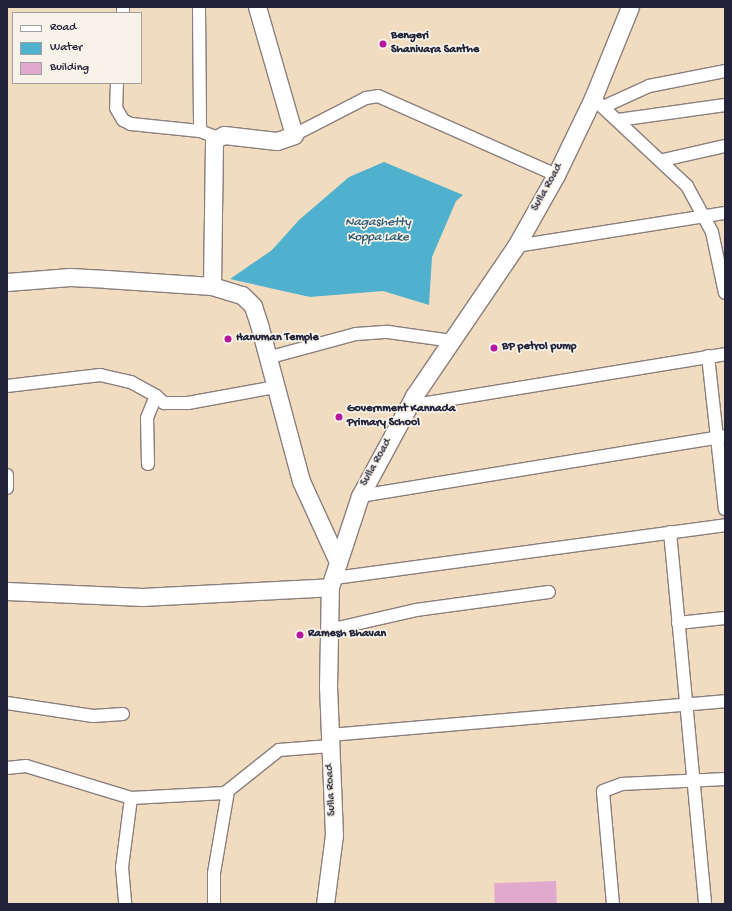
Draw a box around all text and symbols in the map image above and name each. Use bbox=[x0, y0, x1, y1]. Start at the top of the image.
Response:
legend bbox=[12, 12, 142, 84]
text: Road bbox=[50, 21, 76, 35]
place label: Bengeri Shanivara Santhe bbox=[391, 30, 479, 58]
marker: Bengeri Shanivara Santhe bbox=[378, 39, 388, 49]
text: Water bbox=[50, 41, 82, 55]
text: Building bbox=[50, 61, 89, 75]
street label: Sulla Road bbox=[529, 162, 567, 214]
water label: Nagashetty Koppa Lake bbox=[345, 216, 411, 247]
place label: Hanuman Temple bbox=[236, 332, 319, 346]
marker: Hanuman Temple bbox=[223, 334, 233, 344]
place label: BP petrol pump bbox=[502, 341, 577, 355]
marker: BP petrol pump bbox=[489, 343, 499, 353]
place label: Government Kannada Primary School bbox=[347, 403, 455, 431]
marker: Government Kannada Primary School bbox=[334, 412, 344, 422]
street label: Sulla Road bbox=[358, 437, 396, 489]
place label: Ramesh Bhavan bbox=[308, 628, 386, 642]
marker: Ramesh Bhavan bbox=[295, 630, 305, 640]
street label: Sulla Road bbox=[323, 764, 341, 816]

